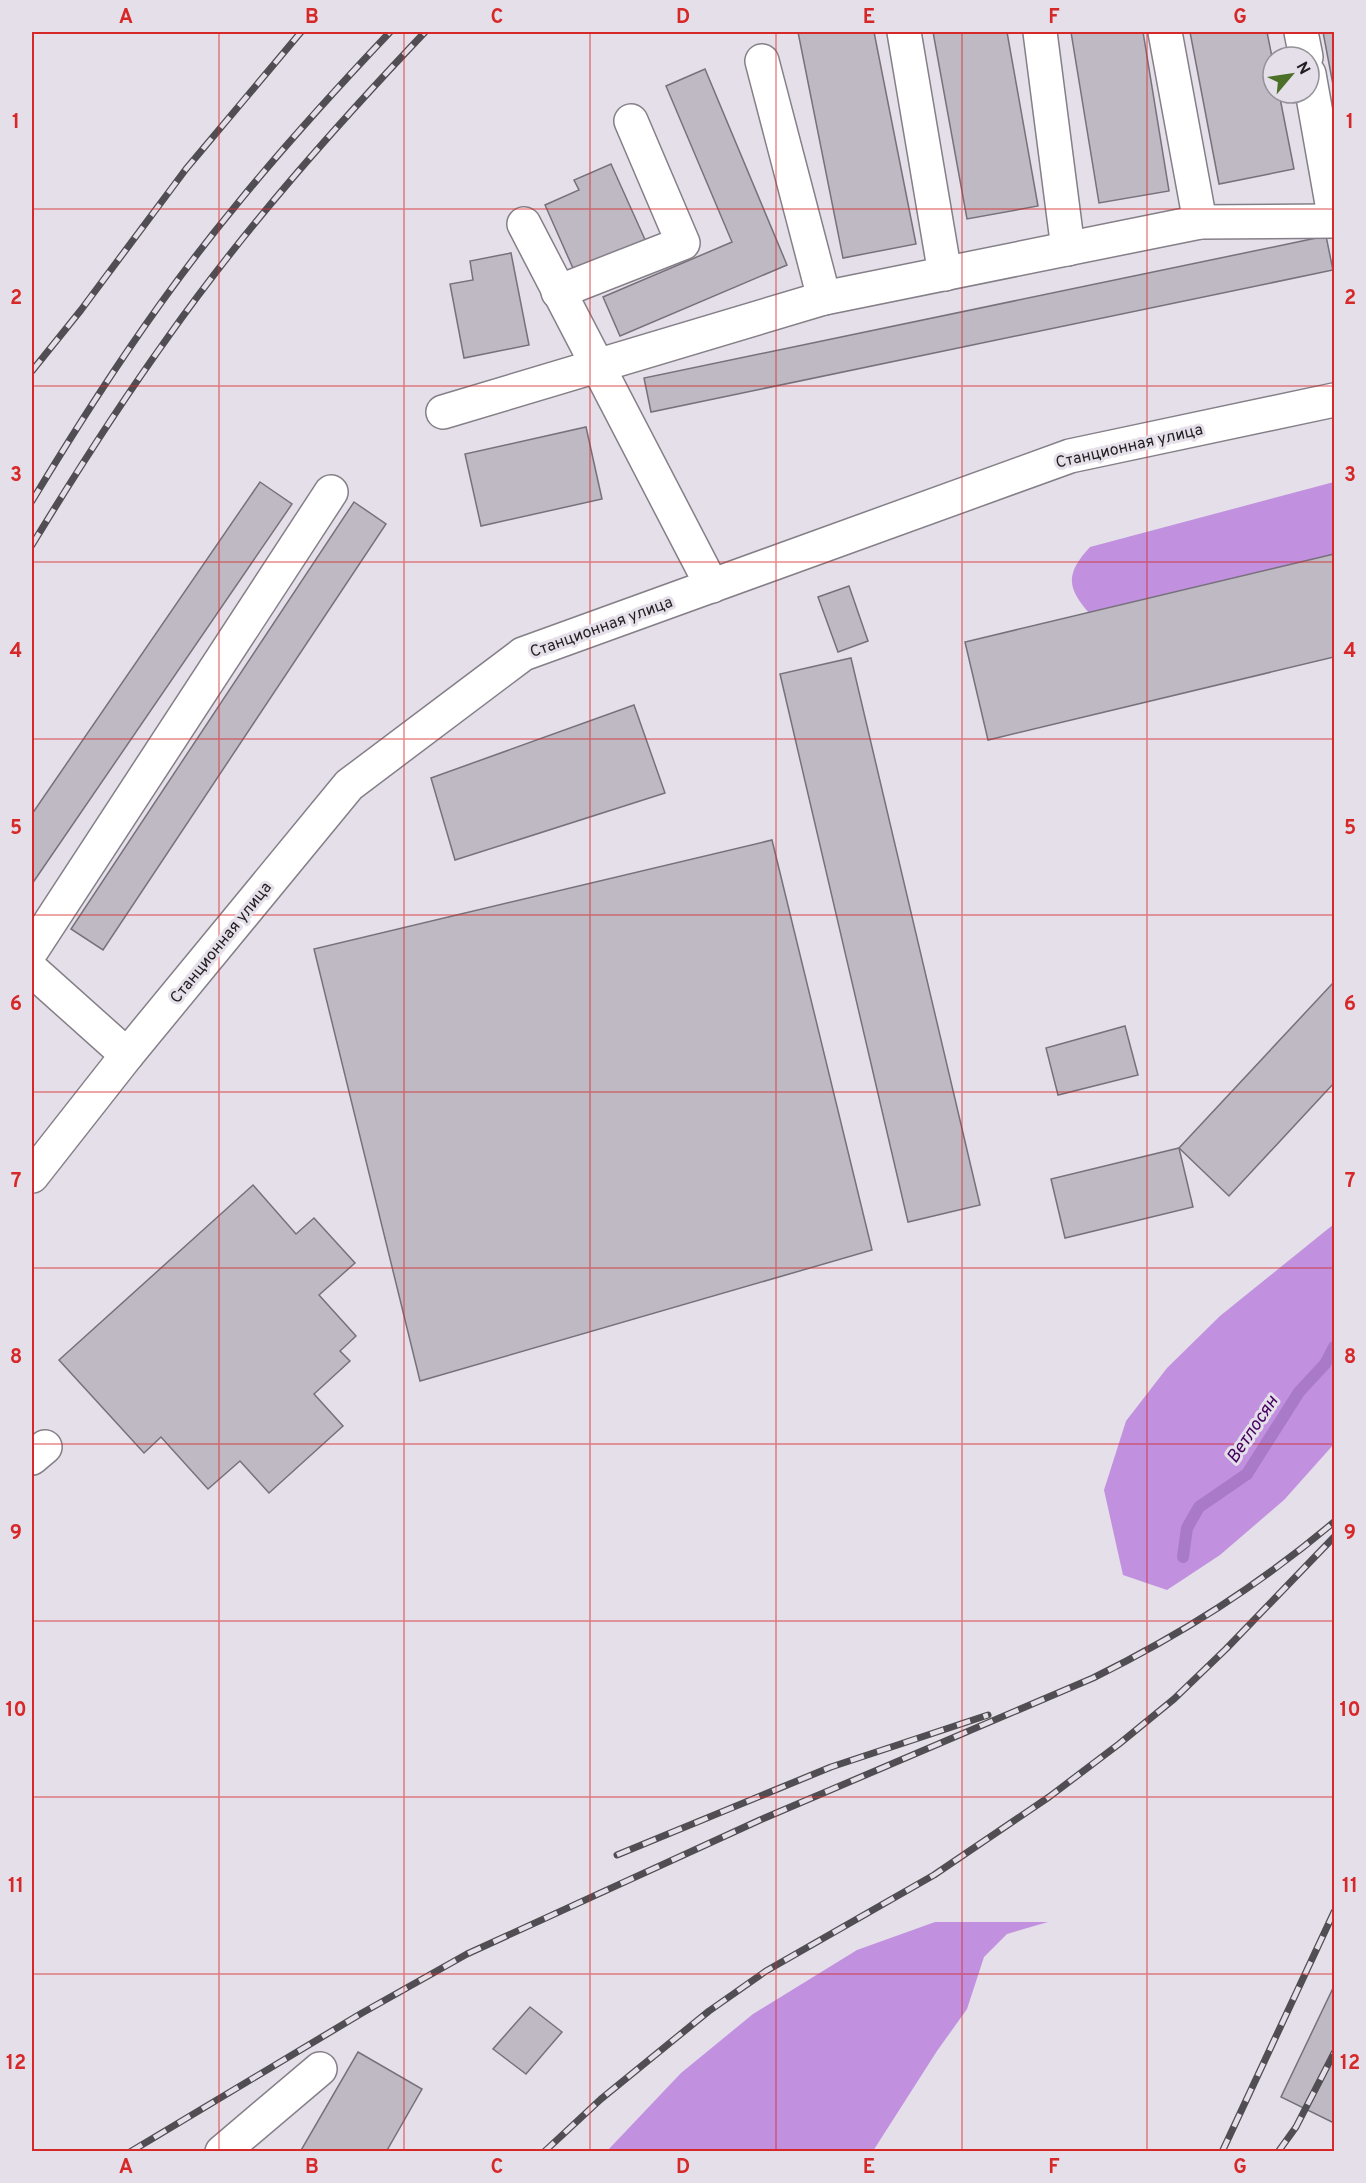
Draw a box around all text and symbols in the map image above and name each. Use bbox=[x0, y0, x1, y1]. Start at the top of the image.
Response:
text: A bbox=[119, 5, 133, 31]
text: B bbox=[305, 5, 319, 31]
text: C bbox=[491, 5, 503, 31]
text: D bbox=[676, 5, 690, 31]
text: E bbox=[863, 5, 875, 31]
text: F bbox=[1048, 5, 1060, 31]
text: G bbox=[1233, 5, 1247, 31]
north arrow bbox=[1261, 45, 1321, 105]
text: N bbox=[1291, 59, 1314, 79]
text: 1 bbox=[12, 110, 20, 136]
text: 1 bbox=[1346, 110, 1354, 136]
text: 2 bbox=[10, 286, 22, 312]
text: 2 bbox=[1344, 286, 1356, 312]
street label: Станционная улица bbox=[1054, 420, 1205, 474]
text: 3 bbox=[10, 463, 22, 489]
text: 3 bbox=[1344, 463, 1356, 489]
street label: Станционная улица bbox=[528, 593, 676, 663]
text: 4 bbox=[10, 639, 22, 665]
text: 4 bbox=[1344, 639, 1356, 665]
text: 5 bbox=[10, 816, 22, 842]
text: 5 bbox=[1344, 816, 1356, 842]
street label: Станционная улица bbox=[166, 879, 277, 1008]
text: 6 bbox=[10, 992, 22, 1018]
text: 6 bbox=[1344, 992, 1356, 1018]
text: 7 bbox=[11, 1169, 21, 1195]
text: 7 bbox=[1345, 1169, 1355, 1195]
text: 8 bbox=[10, 1345, 22, 1371]
text: 8 bbox=[1344, 1345, 1356, 1371]
water label: Ветлосян bbox=[1222, 1391, 1285, 1468]
text: 9 bbox=[10, 1521, 22, 1547]
text: 9 bbox=[1344, 1521, 1356, 1547]
text: 10 bbox=[5, 1698, 27, 1724]
text: 10 bbox=[1339, 1698, 1361, 1724]
text: 11 bbox=[8, 1874, 24, 1900]
text: 11 bbox=[1342, 1874, 1358, 1900]
text: 12 bbox=[6, 2051, 26, 2077]
text: 12 bbox=[1340, 2051, 1360, 2077]
text: A bbox=[119, 2155, 133, 2181]
text: B bbox=[305, 2155, 319, 2181]
text: C bbox=[491, 2155, 503, 2181]
text: D bbox=[676, 2155, 690, 2181]
text: E bbox=[863, 2155, 875, 2181]
text: F bbox=[1048, 2155, 1060, 2181]
text: G bbox=[1233, 2155, 1247, 2181]

